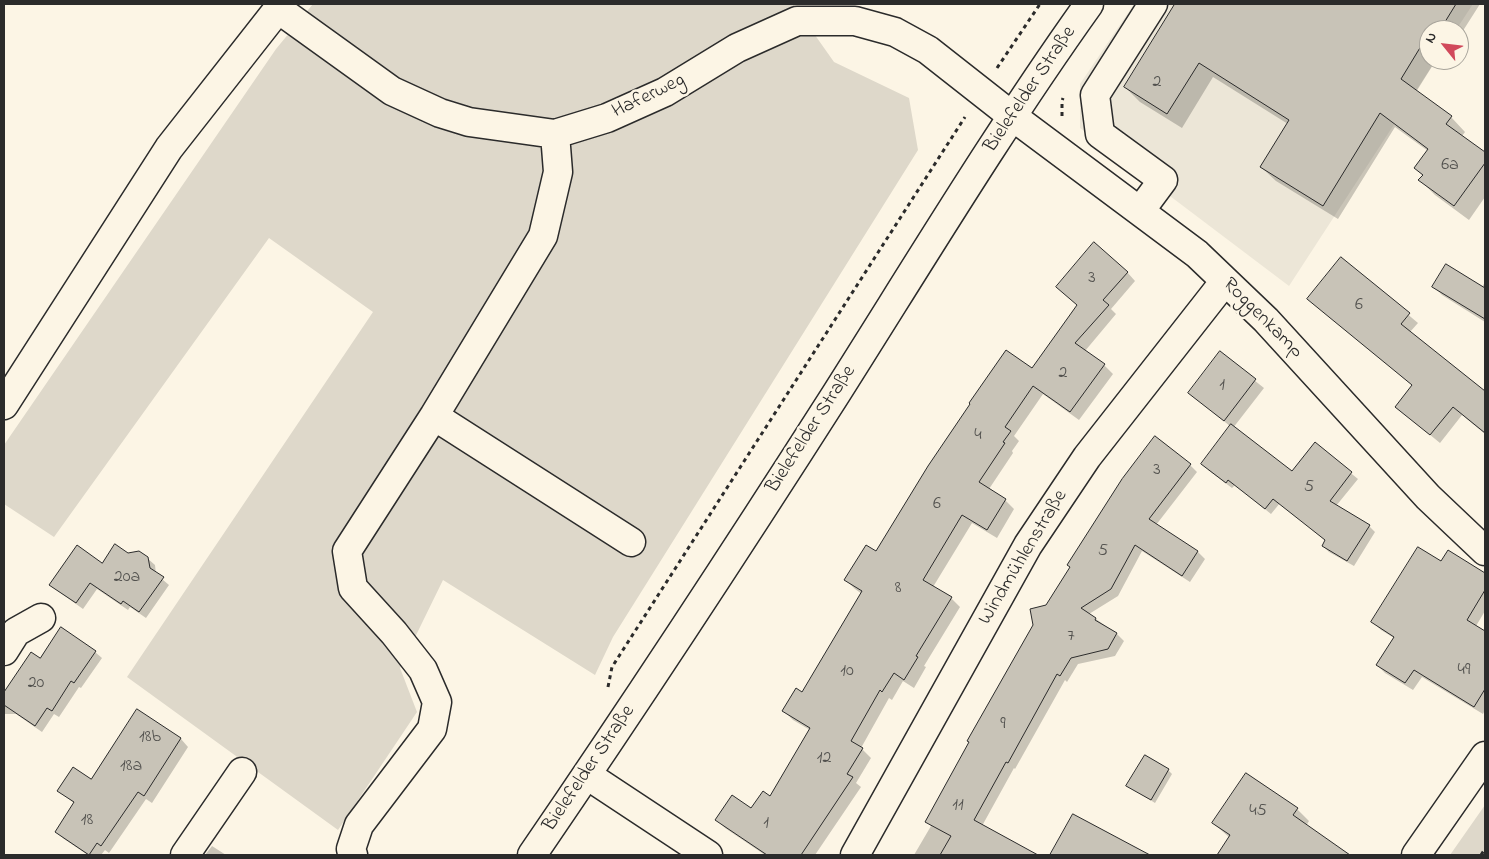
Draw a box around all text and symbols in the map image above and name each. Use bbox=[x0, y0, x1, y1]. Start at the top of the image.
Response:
north arrow bbox=[1419, 20, 1469, 70]
street label: Bielefelder Straße bbox=[980, 22, 1082, 158]
text: N bbox=[1420, 29, 1443, 47]
street label: Haferweg bbox=[609, 69, 689, 125]
house number: 2 bbox=[1153, 72, 1161, 94]
house number: 6a bbox=[1441, 155, 1459, 177]
house number: 3 bbox=[1088, 268, 1096, 290]
street label: Roggenkamp bbox=[1217, 274, 1307, 364]
house number: 6 bbox=[1355, 295, 1363, 317]
street label: Bielefelder Straße bbox=[762, 362, 862, 498]
house number: 2 bbox=[1059, 363, 1067, 385]
house number: 1 bbox=[1219, 375, 1225, 397]
house number: 4 bbox=[974, 425, 982, 447]
house number: 3 bbox=[1153, 460, 1161, 482]
house number: 5 bbox=[1304, 477, 1314, 499]
street label: Windmühlenstraße bbox=[974, 486, 1074, 630]
house number: 6 bbox=[933, 494, 941, 516]
house number: 5 bbox=[1098, 541, 1108, 563]
house number: 20a bbox=[114, 567, 140, 589]
house number: 8 bbox=[895, 578, 901, 600]
house number: 7 bbox=[1067, 626, 1075, 648]
house number: 49 bbox=[1458, 660, 1470, 682]
house number: 10 bbox=[840, 661, 854, 683]
house number: 20 bbox=[28, 673, 44, 695]
street label: Bielefelder Straße bbox=[539, 701, 641, 837]
house number: 9 bbox=[1000, 714, 1006, 736]
house number: 18b bbox=[139, 727, 161, 749]
house number: 12 bbox=[817, 748, 831, 770]
house number: 18a bbox=[120, 756, 142, 778]
house number: 11 bbox=[952, 795, 964, 817]
house number: 45 bbox=[1249, 801, 1267, 823]
house number: 18 bbox=[81, 810, 93, 832]
house number: 1 bbox=[763, 813, 769, 835]

